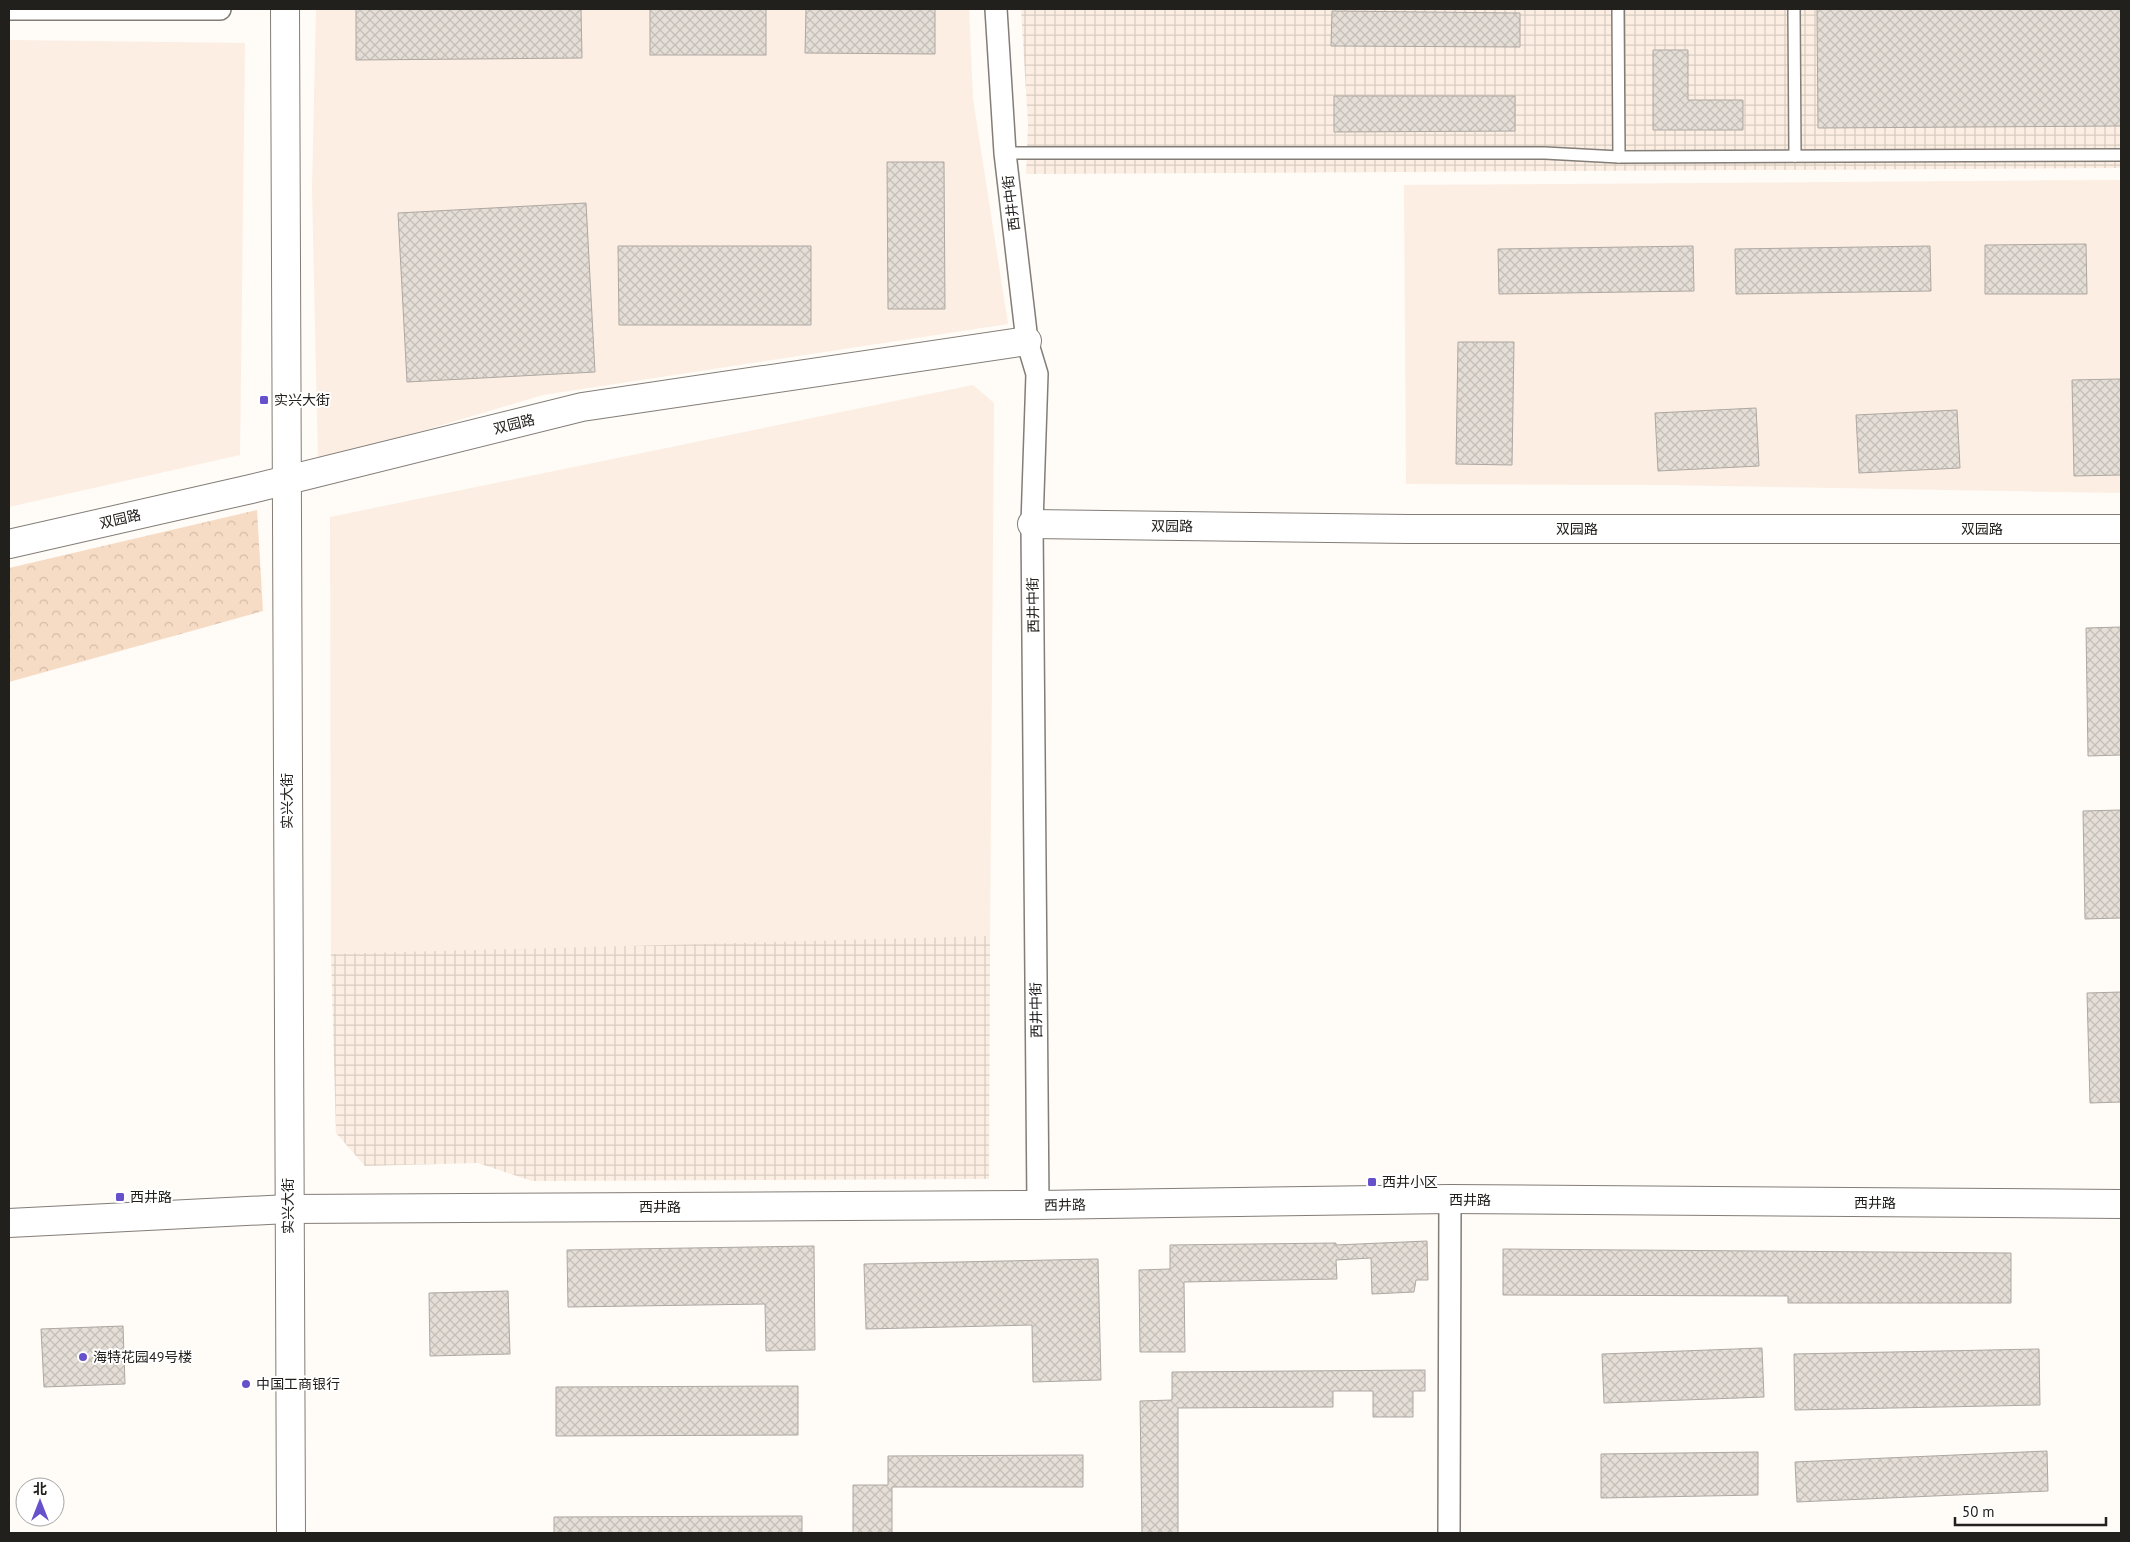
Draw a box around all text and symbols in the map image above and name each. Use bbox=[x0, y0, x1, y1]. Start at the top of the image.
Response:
street label: 西井中街 bbox=[999, 174, 1023, 232]
place label: 实兴大街 bbox=[274, 391, 330, 409]
marker: 实兴大街 bbox=[258, 394, 270, 406]
street label: 双园路 bbox=[491, 410, 537, 438]
street label: 双园路 bbox=[98, 506, 142, 532]
street label: 双园路 bbox=[1151, 517, 1193, 535]
street label: 双园路 bbox=[1556, 520, 1598, 538]
street label: 双园路 bbox=[1961, 520, 2003, 538]
street label: 西井中街 bbox=[1024, 577, 1042, 633]
street label: 实兴大街 bbox=[278, 773, 296, 829]
street label: 西井中街 bbox=[1027, 982, 1045, 1038]
place label: 西井小区 bbox=[1382, 1173, 1438, 1191]
marker: 西井小区 bbox=[1366, 1176, 1378, 1188]
street label: 实兴大街 bbox=[279, 1178, 297, 1234]
place label: 西井路 bbox=[130, 1188, 172, 1206]
marker: 西井路 bbox=[114, 1191, 126, 1203]
street label: 西井路 bbox=[1449, 1191, 1491, 1209]
street label: 西井路 bbox=[1854, 1194, 1896, 1212]
street label: 西井路 bbox=[1044, 1196, 1086, 1214]
street label: 西井路 bbox=[639, 1198, 681, 1216]
place label: 海特花园49号楼 bbox=[93, 1348, 192, 1366]
marker: 海特花园49号楼 bbox=[77, 1351, 89, 1363]
place label: 中国工商银行 bbox=[256, 1375, 340, 1393]
marker: 中国工商银行 bbox=[240, 1378, 252, 1390]
north arrow bbox=[15, 1477, 65, 1527]
text: 北 bbox=[33, 1480, 47, 1498]
scale bar bbox=[1955, 1494, 2106, 1526]
text: 50 m bbox=[1962, 1502, 1995, 1521]

